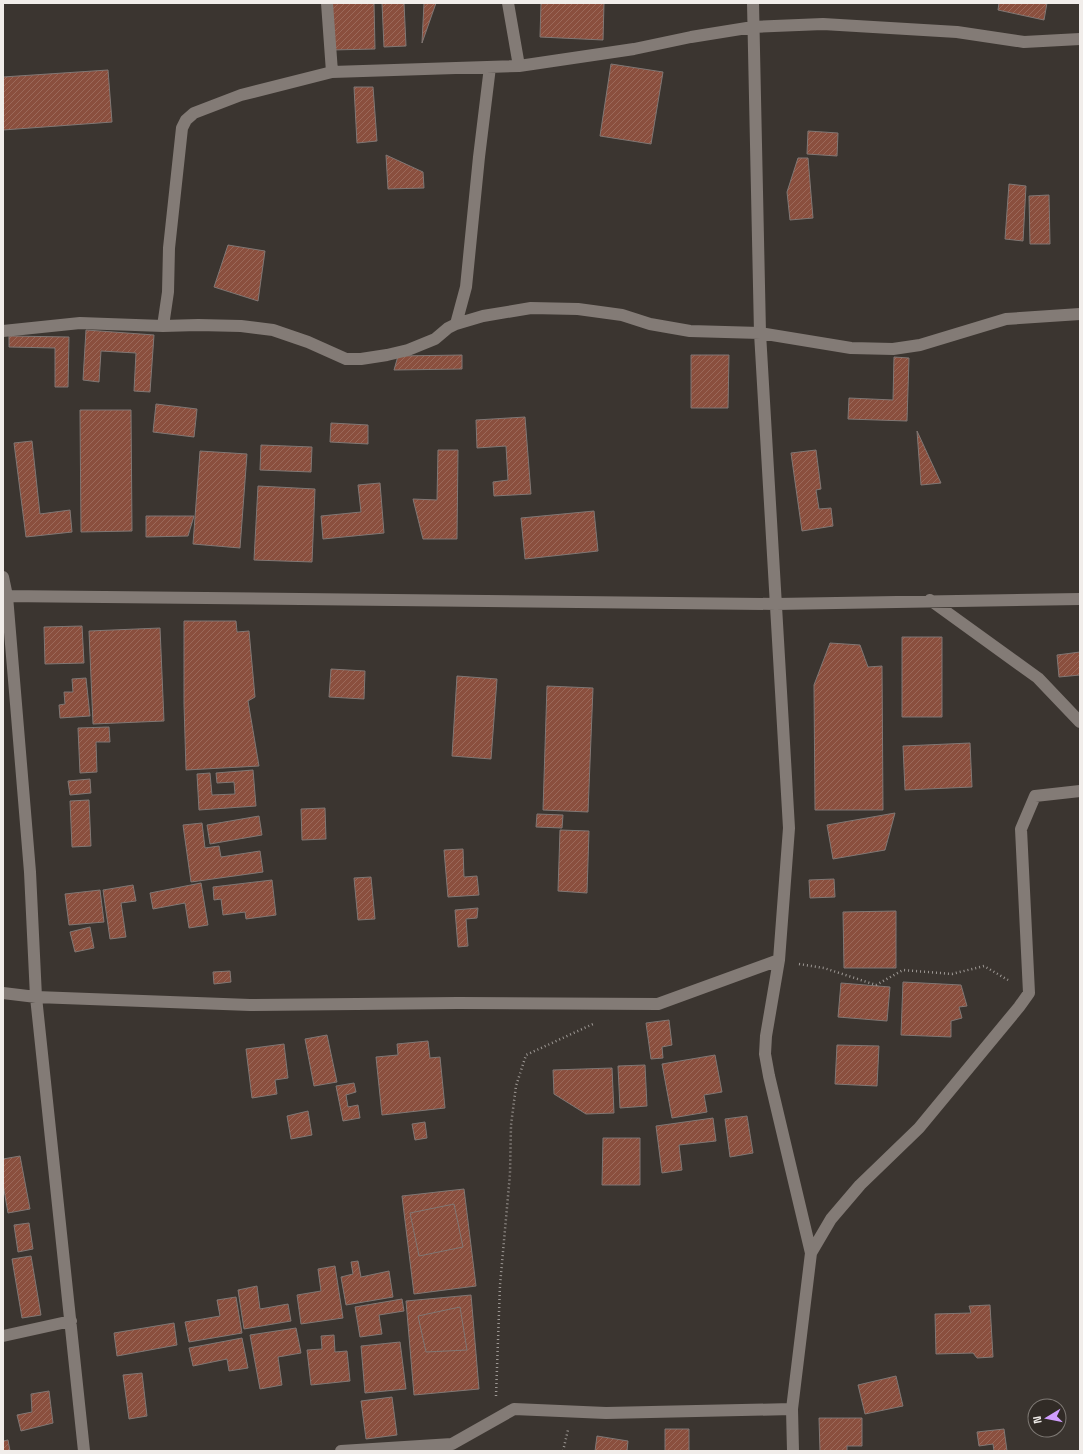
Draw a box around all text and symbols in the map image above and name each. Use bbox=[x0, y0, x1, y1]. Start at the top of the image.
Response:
north arrow bbox=[1027, 1398, 1067, 1438]
text: N bbox=[1030, 1415, 1045, 1425]

